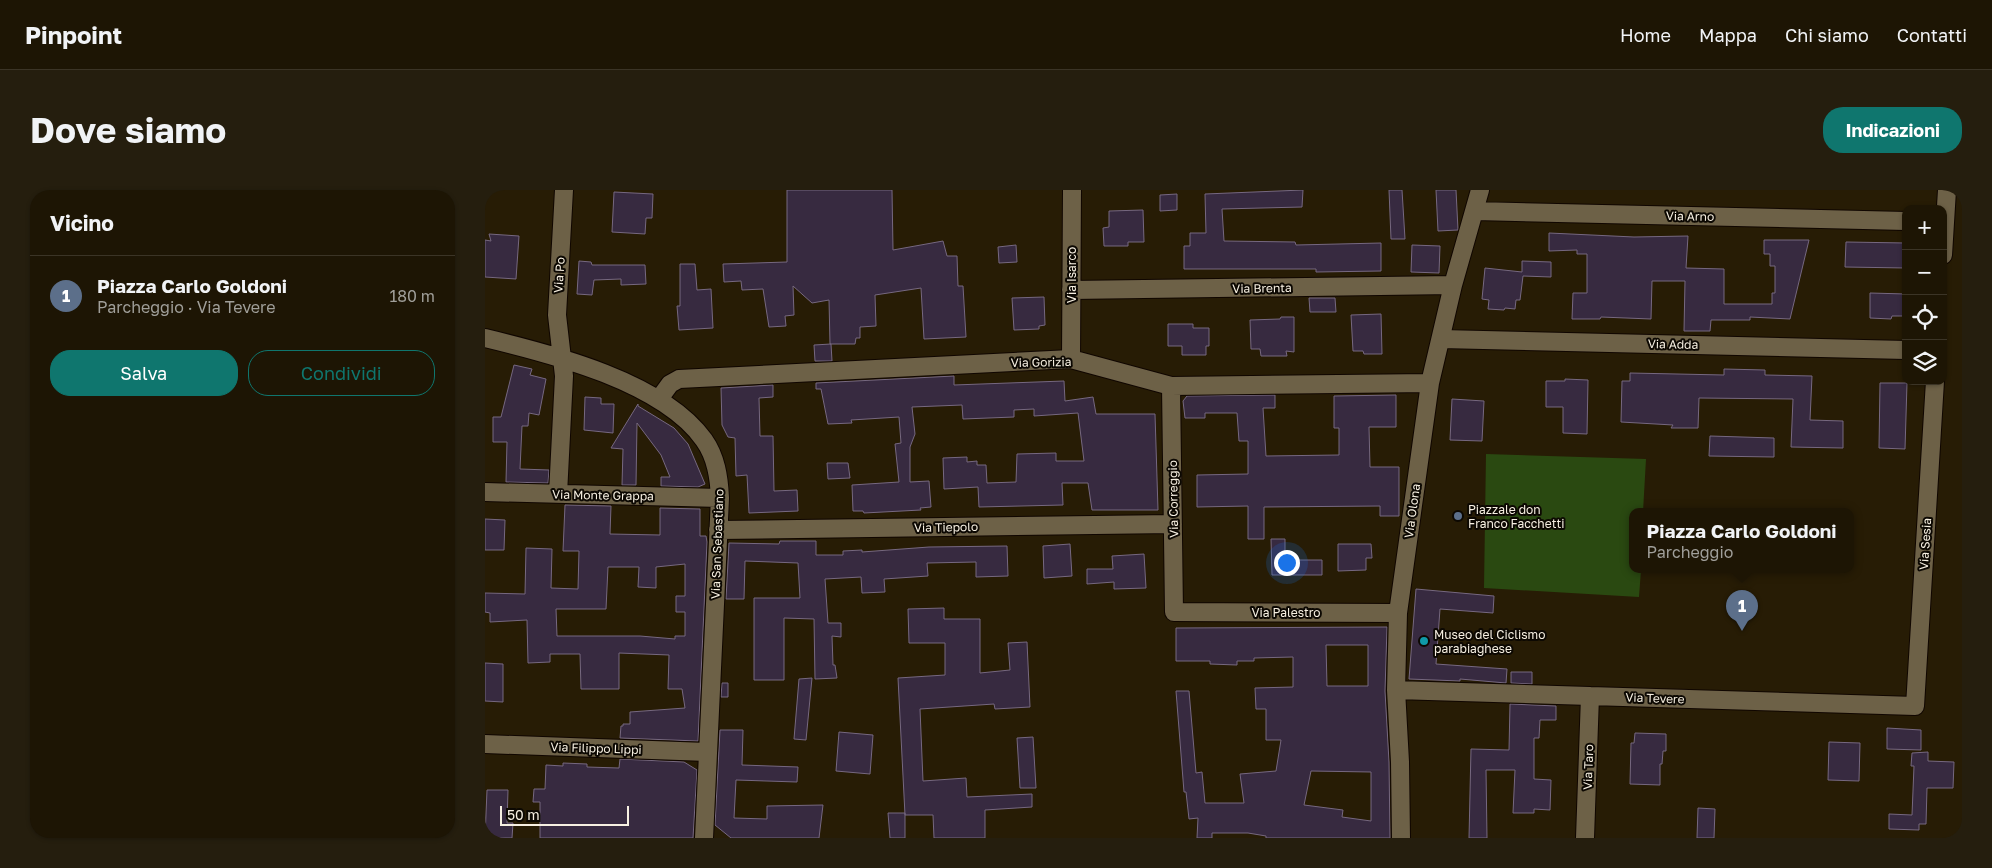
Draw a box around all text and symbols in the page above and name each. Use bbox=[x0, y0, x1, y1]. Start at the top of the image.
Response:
text: Pinpoint bbox=[25, 20, 122, 49]
text: Home bbox=[1620, 24, 1671, 46]
text: Mappa bbox=[1699, 24, 1757, 46]
text: Chi siamo bbox=[1785, 24, 1869, 46]
text: Contatti bbox=[1897, 24, 1967, 46]
button: Indicazioni bbox=[1823, 107, 1962, 153]
text: Dove siamo bbox=[30, 109, 226, 151]
map controls bbox=[1902, 205, 1947, 385]
button: + bbox=[1902, 205, 1947, 250]
street label: Via Arno bbox=[1666, 208, 1714, 224]
text: Vicino bbox=[50, 210, 114, 236]
street label: Via Isarco bbox=[1064, 247, 1079, 303]
button: − bbox=[1902, 250, 1947, 295]
street label: Via Po bbox=[550, 257, 568, 293]
text: Piazza Carlo Goldoni bbox=[97, 274, 287, 297]
street label: Via Brenta bbox=[1232, 280, 1292, 296]
text: 1 bbox=[62, 286, 70, 306]
text: 180 m bbox=[389, 286, 435, 306]
button: locate bbox=[1902, 295, 1947, 340]
text: Parcheggio · Via Tevere bbox=[97, 297, 275, 317]
street label: Via Adda bbox=[1648, 336, 1698, 352]
button: layers bbox=[1902, 340, 1947, 385]
button: Salva bbox=[50, 350, 238, 396]
button: Condividi bbox=[248, 350, 435, 396]
street label: Via Gorizia bbox=[1011, 354, 1071, 370]
street label: Via Correggio bbox=[1165, 460, 1181, 538]
street label: Via Olona bbox=[1401, 483, 1423, 539]
street label: Via Monte Grappa bbox=[552, 487, 654, 503]
street label: Via San Sebastiano bbox=[708, 489, 726, 599]
place label: Piazzale don Franco Facchetti bbox=[1468, 502, 1564, 531]
popup bbox=[1629, 508, 1854, 573]
marker: Piazzale don Franco Facchetti bbox=[1452, 510, 1464, 522]
street label: Via Sesia bbox=[1916, 518, 1934, 570]
street label: Via Tiepolo bbox=[914, 519, 978, 535]
text: Piazza Carlo Goldoni bbox=[1646, 519, 1837, 542]
text: Parcheggio bbox=[1646, 542, 1733, 562]
your location bbox=[1274, 550, 1300, 576]
pin: 1 bbox=[1726, 590, 1758, 631]
street label: Via Palestro bbox=[1251, 605, 1321, 620]
place label: Museo del Ciclismo parabiaghese bbox=[1434, 627, 1545, 656]
marker: Museo del Ciclismo parabiaghese bbox=[1418, 635, 1430, 647]
street label: Via Tevere bbox=[1625, 689, 1685, 707]
street label: Via Filippo Lippi bbox=[550, 739, 642, 757]
street label: Via Taro bbox=[1580, 744, 1596, 790]
scale bar bbox=[500, 803, 629, 826]
text: 50 m bbox=[507, 806, 540, 823]

